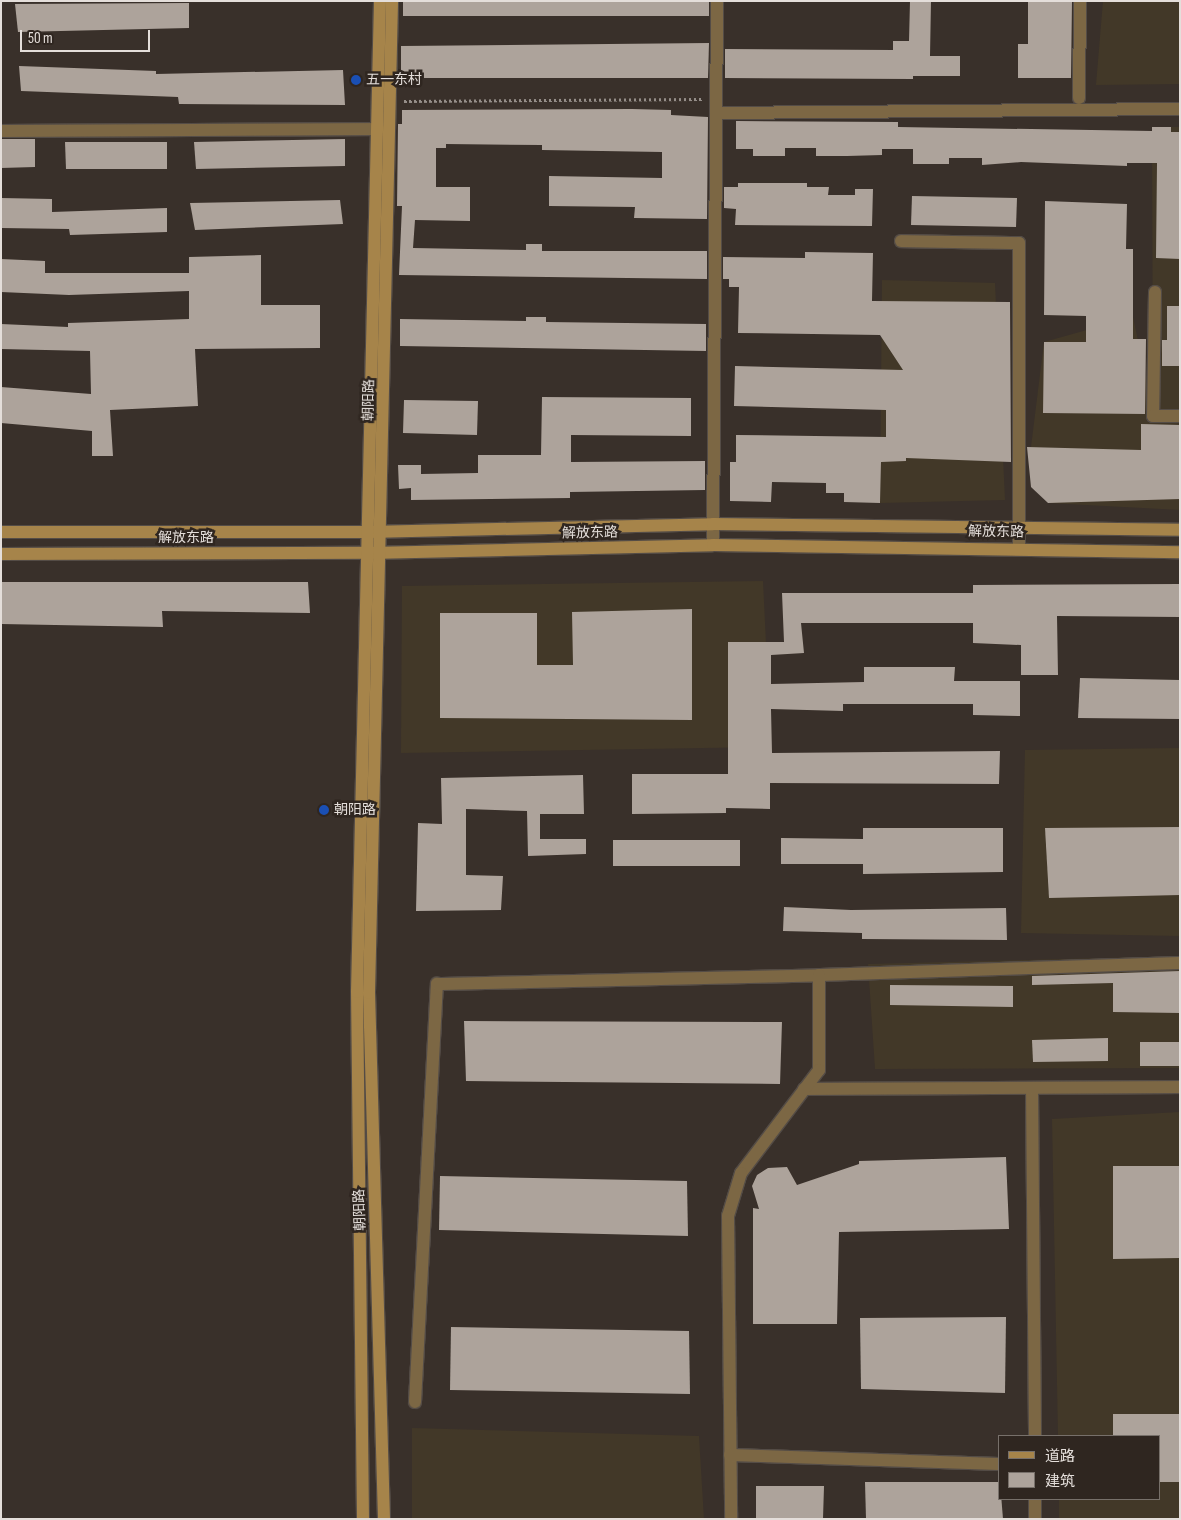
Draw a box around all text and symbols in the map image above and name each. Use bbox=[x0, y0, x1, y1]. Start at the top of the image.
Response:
scale bar bbox=[22, 20, 152, 52]
text: 50 m bbox=[28, 29, 53, 48]
place label: 五一东村 bbox=[366, 72, 422, 88]
marker: 五一东村 bbox=[350, 74, 362, 86]
street label: 朝阳路 bbox=[360, 379, 378, 421]
street label: 解放东路 bbox=[968, 523, 1024, 541]
street label: 解放东路 bbox=[562, 524, 618, 542]
street label: 解放东路 bbox=[158, 530, 214, 546]
place label: 朝阳路 bbox=[334, 802, 376, 818]
marker: 朝阳路 bbox=[318, 804, 330, 816]
street label: 朝阳路 bbox=[351, 1189, 369, 1231]
legend bbox=[998, 1435, 1161, 1500]
text: 道路 bbox=[1045, 1447, 1075, 1466]
text: 建筑 bbox=[1045, 1472, 1075, 1491]

